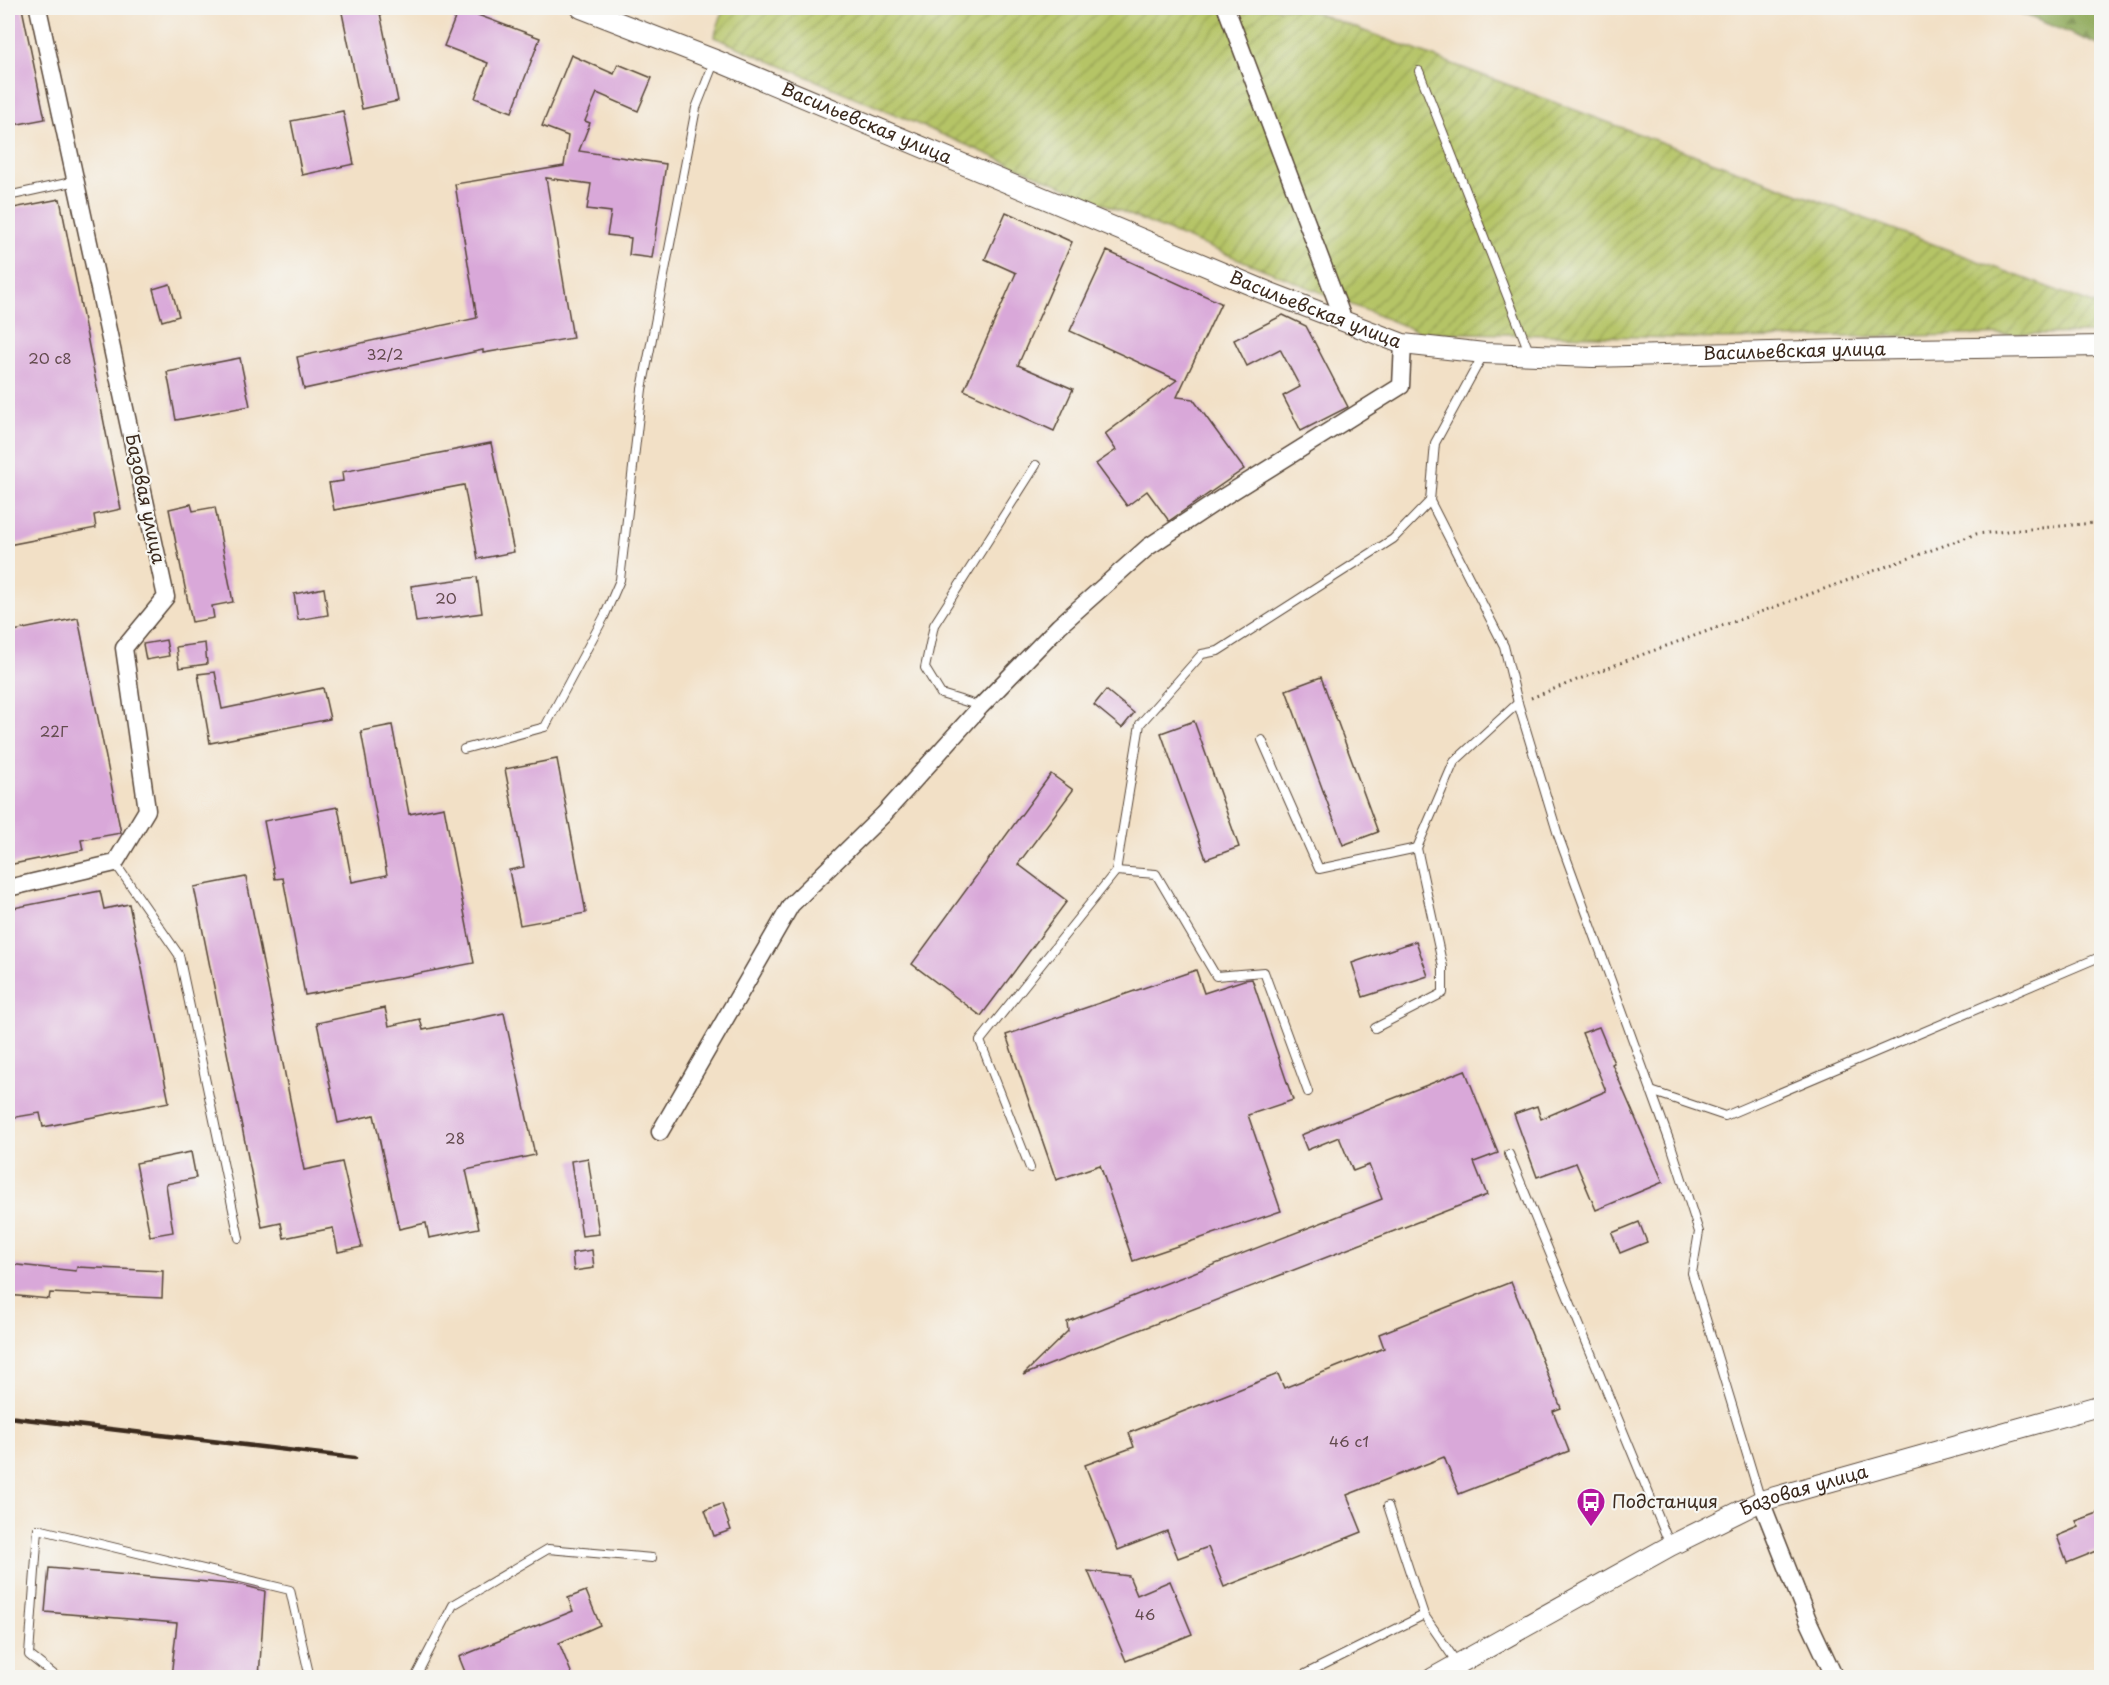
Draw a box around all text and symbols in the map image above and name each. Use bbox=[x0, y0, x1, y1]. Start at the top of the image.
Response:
street label: Васильевская улица bbox=[778, 74, 957, 170]
street label: Васильевская улица bbox=[1226, 262, 1407, 354]
street label: Васильевская улица bbox=[1702, 334, 1886, 366]
house number: 32/2 bbox=[367, 342, 403, 365]
house number: 20 с8 bbox=[28, 346, 72, 369]
street label: Базовая улица bbox=[120, 431, 174, 567]
house number: 20 bbox=[435, 586, 457, 609]
house number: 22Г bbox=[40, 719, 69, 742]
house number: 28 bbox=[445, 1126, 465, 1149]
house number: 46 с1 bbox=[1329, 1429, 1369, 1452]
street label: Базовая улица bbox=[1735, 1456, 1871, 1521]
bus stop icon: Подстанция bbox=[1575, 1486, 1607, 1528]
place label: Подстанция bbox=[1612, 1487, 1718, 1514]
house number: 46 bbox=[1135, 1602, 1155, 1625]

